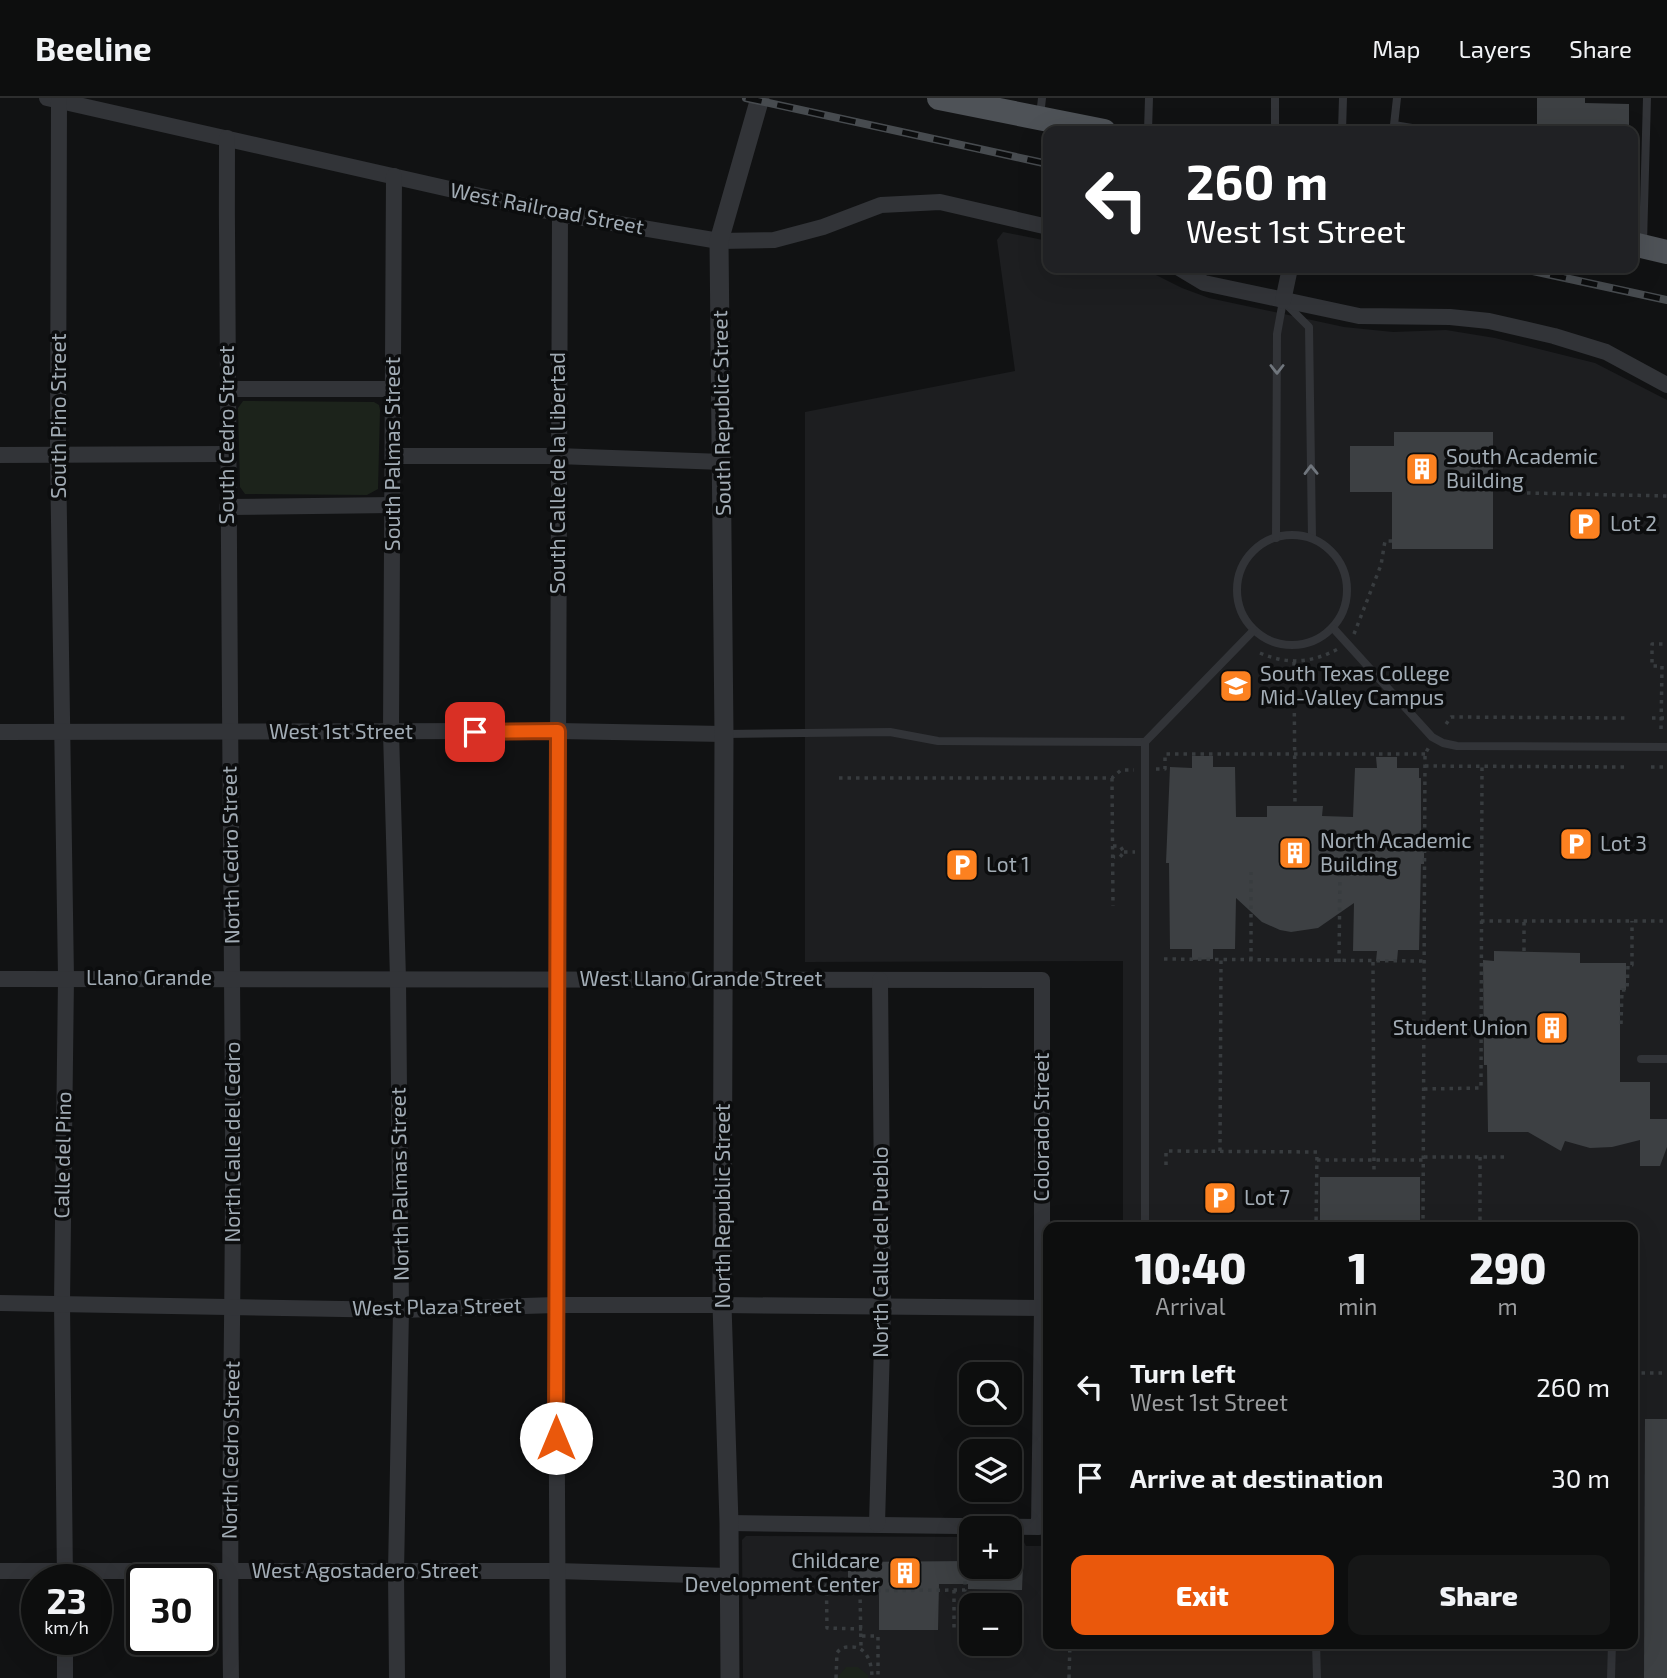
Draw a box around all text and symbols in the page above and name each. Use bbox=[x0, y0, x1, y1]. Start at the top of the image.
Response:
text: Beeline bbox=[35, 28, 152, 68]
text: Map bbox=[1372, 34, 1420, 63]
text: Layers bbox=[1458, 34, 1531, 63]
text: Share bbox=[1569, 34, 1632, 63]
text: 260 m bbox=[1186, 151, 1328, 210]
icon: left bbox=[1071, 154, 1162, 245]
street label: West Railroad Street bbox=[448, 176, 646, 239]
text: West 1st Street bbox=[1186, 211, 1406, 249]
street label: South Republic Street bbox=[706, 310, 735, 516]
street label: South Pino Street bbox=[45, 333, 70, 499]
street label: South Cedro Street bbox=[213, 346, 238, 524]
street label: South Calle de la Libertad bbox=[544, 352, 569, 594]
street label: South Palmas Street bbox=[379, 357, 404, 551]
one-way arrow bbox=[1269, 364, 1285, 374]
place label: South Academic Building bbox=[1446, 443, 1598, 492]
building icon: South Academic Building bbox=[1403, 450, 1441, 488]
one-way arrow bbox=[1303, 464, 1319, 475]
parking icon: Lot 2 bbox=[1566, 505, 1604, 543]
place label: Lot 2 bbox=[1610, 510, 1657, 535]
place label: South Texas College Mid-Valley Campus bbox=[1260, 660, 1450, 709]
school or university icon: South Texas College Mid-Valley Campus bbox=[1217, 667, 1255, 705]
pin bbox=[445, 702, 505, 762]
icon: arrive bbox=[456, 713, 494, 751]
street label: West 1st Street bbox=[269, 718, 413, 743]
street label: North Cedro Street bbox=[215, 766, 244, 944]
parking icon: Lot 3 bbox=[1557, 825, 1595, 863]
place label: North Academic Building bbox=[1320, 827, 1472, 876]
place label: Lot 3 bbox=[1600, 830, 1647, 855]
building icon: North Academic Building bbox=[1276, 834, 1314, 872]
parking icon: Lot 1 bbox=[943, 846, 981, 884]
place label: Lot 1 bbox=[986, 851, 1030, 876]
street label: Llano Grande bbox=[86, 964, 212, 989]
street label: West Llano Grande Street bbox=[579, 965, 823, 990]
building icon: Student Union bbox=[1533, 1009, 1571, 1047]
place label: Student Union bbox=[1393, 1014, 1528, 1039]
street label: North Calle del Cedro bbox=[219, 1041, 244, 1243]
street label: Colorado Street bbox=[1028, 1052, 1053, 1202]
street label: North Palmas Street bbox=[384, 1087, 413, 1281]
street label: Calle del Pino bbox=[48, 1091, 75, 1219]
street label: North Republic Street bbox=[709, 1103, 734, 1309]
street label: North Calle del Pueblo bbox=[867, 1146, 892, 1358]
parking icon: Lot 7 bbox=[1201, 1179, 1239, 1217]
place label: Lot 7 bbox=[1244, 1184, 1290, 1209]
text: 10:40 bbox=[1135, 1242, 1246, 1292]
text: 1 bbox=[1348, 1242, 1367, 1292]
text: 290 bbox=[1469, 1242, 1546, 1292]
street label: West Plaza Street bbox=[352, 1292, 522, 1319]
text: Arrival bbox=[1156, 1292, 1226, 1320]
text: min bbox=[1338, 1292, 1377, 1320]
text: m bbox=[1498, 1292, 1518, 1320]
text: Turn left bbox=[1130, 1357, 1236, 1388]
street label: North Cedro Street bbox=[215, 1361, 244, 1539]
map controls bbox=[959, 1362, 1022, 1656]
button: search bbox=[959, 1362, 1022, 1425]
icon: left bbox=[1071, 1368, 1109, 1406]
text: 260 m bbox=[1536, 1371, 1610, 1402]
text: West 1st Street bbox=[1130, 1388, 1288, 1416]
position arrow bbox=[519, 1401, 593, 1475]
button: layers bbox=[959, 1439, 1022, 1502]
icon: arrive bbox=[1071, 1459, 1109, 1497]
text: Arrive at destination bbox=[1130, 1462, 1383, 1493]
text: 30 m bbox=[1551, 1462, 1610, 1493]
button: + bbox=[959, 1516, 1022, 1579]
place label: Childcare Development Center bbox=[685, 1547, 881, 1596]
building icon: Childcare Development Center bbox=[886, 1554, 924, 1592]
button: Exit bbox=[1071, 1555, 1334, 1635]
button: Share bbox=[1348, 1555, 1610, 1635]
street label: West Agostadero Street bbox=[252, 1557, 478, 1582]
speed limit sign: 30 bbox=[126, 1564, 217, 1655]
text: 23 bbox=[46, 1579, 87, 1621]
button: − bbox=[959, 1593, 1022, 1656]
text: km/h bbox=[44, 1616, 89, 1638]

